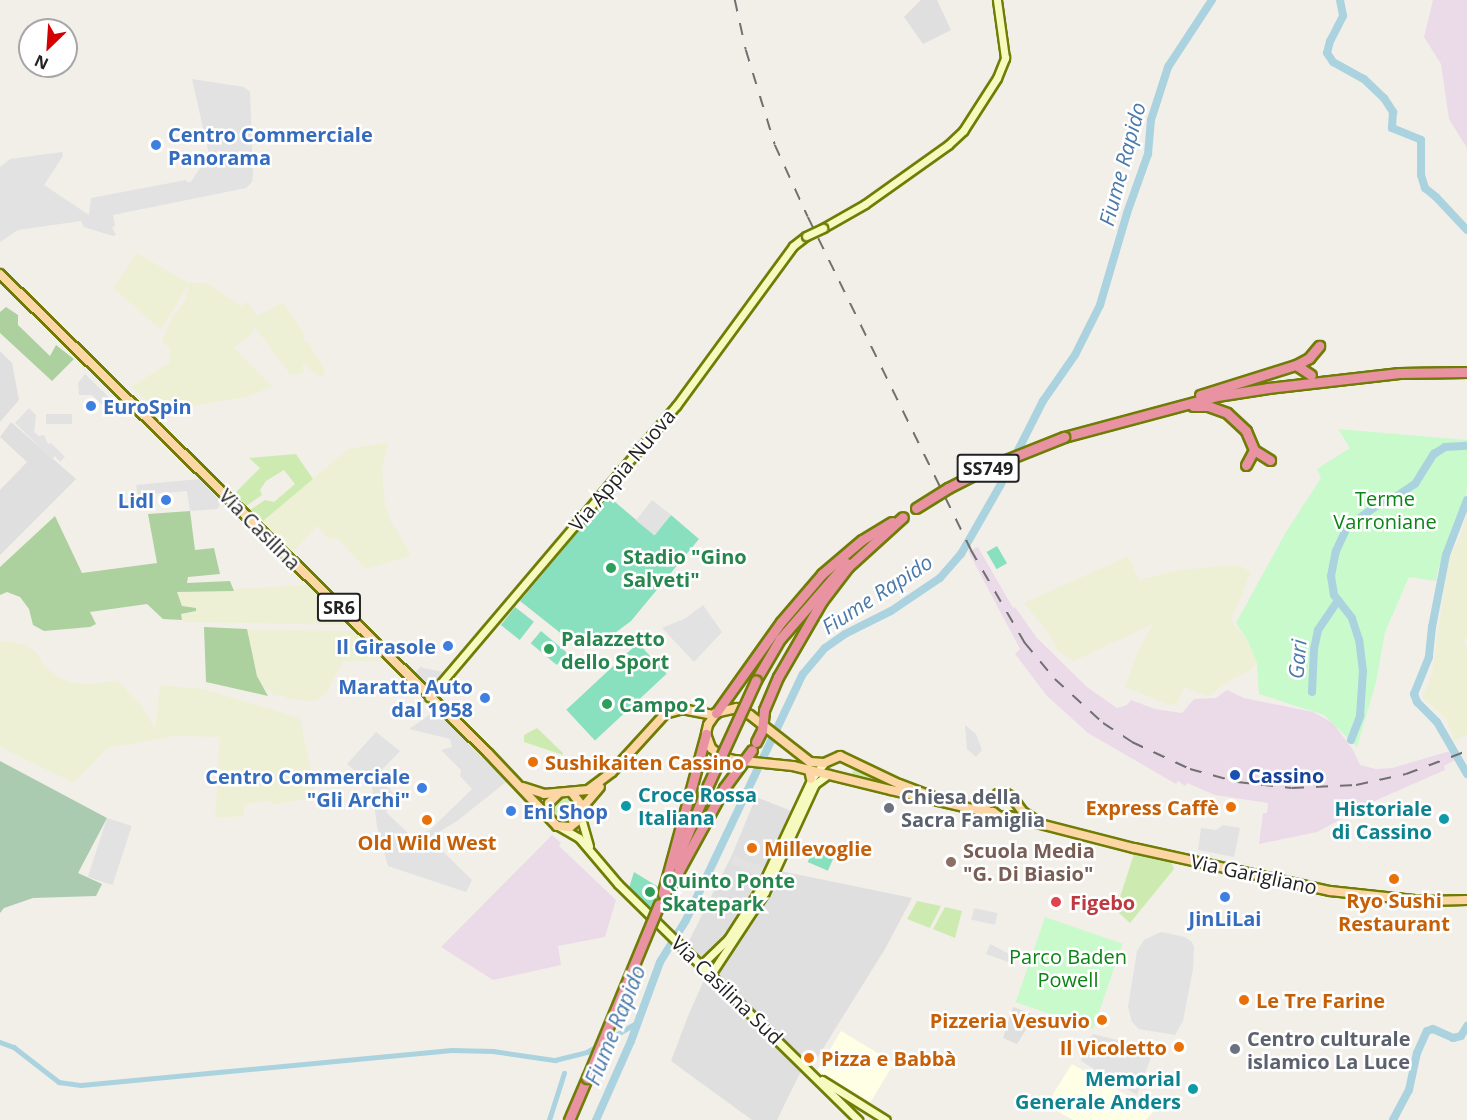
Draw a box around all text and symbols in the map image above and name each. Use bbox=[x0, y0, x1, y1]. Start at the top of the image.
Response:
north arrow bbox=[18, 18, 78, 78]
text: N bbox=[31, 50, 52, 75]
water label: Fiume Rapido bbox=[1093, 99, 1151, 229]
place label: Centro Commerciale Panorama bbox=[168, 122, 373, 169]
marker: Centro Commerciale Panorama bbox=[149, 138, 163, 152]
place label: EuroSpin bbox=[103, 394, 192, 418]
marker: EuroSpin bbox=[84, 399, 98, 413]
street label: Via Appia Nuova bbox=[564, 404, 680, 536]
road number: SS749 bbox=[956, 453, 1020, 483]
street label: Via Casilina bbox=[214, 483, 306, 575]
park label: Terme Varroniane bbox=[1333, 486, 1437, 533]
place label: Lidl bbox=[118, 488, 154, 512]
marker: Lidl bbox=[159, 493, 173, 507]
place label: Stadio "Gino Salveti" bbox=[623, 544, 747, 591]
water label: Fiume Rapido bbox=[817, 549, 937, 639]
marker: Stadio "Gino Salveti" bbox=[604, 561, 618, 575]
road number: SR6 bbox=[316, 592, 362, 622]
place label: Palazzetto dello Sport bbox=[561, 626, 669, 673]
place label: Il Girasole bbox=[336, 634, 436, 658]
water label: Gari bbox=[1283, 638, 1311, 680]
marker: Il Girasole bbox=[441, 639, 455, 653]
marker: Palazzetto dello Sport bbox=[542, 642, 556, 656]
place label: Maratta Auto dal 1958 bbox=[338, 674, 473, 721]
marker: Maratta Auto dal 1958 bbox=[478, 691, 492, 705]
place label: Campo 2 bbox=[619, 692, 705, 716]
marker: Campo 2 bbox=[600, 697, 614, 711]
place label: Sushikaiten Cassino bbox=[545, 750, 744, 774]
marker: Sushikaiten Cassino bbox=[526, 755, 540, 769]
place label: Cassino bbox=[1248, 763, 1324, 787]
place label: Centro Commerciale "Gli Archi" bbox=[205, 765, 410, 812]
marker: Cassino bbox=[1226, 766, 1244, 784]
marker: Centro Commerciale "Gli Archi" bbox=[415, 781, 429, 795]
place label: Croce Rossa Italiana bbox=[638, 783, 757, 830]
place label: Chiesa della Sacra Famiglia bbox=[901, 784, 1045, 831]
place label: Express Caffè bbox=[1085, 795, 1219, 819]
place label: Historiale di Cassino bbox=[1332, 796, 1432, 843]
place label: Eni Shop bbox=[523, 799, 608, 823]
marker: Croce Rossa Italiana bbox=[619, 799, 633, 813]
marker: Express Caffè bbox=[1224, 800, 1238, 814]
marker: Chiesa della Sacra Famiglia bbox=[882, 801, 896, 815]
marker: Eni Shop bbox=[504, 804, 518, 818]
marker: Historiale di Cassino bbox=[1437, 812, 1451, 826]
marker: Old Wild West bbox=[420, 813, 434, 827]
place label: Old Wild West bbox=[357, 830, 497, 854]
place label: Millevoglie bbox=[764, 836, 872, 860]
place label: Scuola Media "G. Di Biasio" bbox=[963, 838, 1095, 885]
marker: Millevoglie bbox=[745, 841, 759, 855]
street label: Via Garigliano bbox=[1189, 849, 1319, 899]
marker: Scuola Media "G. Di Biasio" bbox=[944, 855, 958, 869]
place label: Quinto Ponte Skatepark bbox=[662, 868, 795, 915]
marker: Ryo Sushi Restaurant bbox=[1387, 872, 1401, 886]
marker: Quinto Ponte Skatepark bbox=[643, 885, 657, 899]
place label: Ryo Sushi Restaurant bbox=[1338, 888, 1450, 935]
place label: Figebo bbox=[1070, 890, 1135, 914]
marker: JinLiLai bbox=[1218, 890, 1232, 904]
marker: Figebo bbox=[1047, 893, 1065, 911]
place label: JinLiLai bbox=[1189, 906, 1261, 930]
street label: Via Casilina Sud bbox=[666, 931, 788, 1049]
park label: Parco Baden Powell bbox=[1009, 945, 1127, 992]
water label: Fiume Rapido bbox=[580, 961, 650, 1089]
place label: Le Tre Farine bbox=[1256, 988, 1385, 1012]
marker: Le Tre Farine bbox=[1237, 993, 1251, 1007]
place label: Pizzeria Vesuvio bbox=[930, 1008, 1090, 1032]
marker: Pizzeria Vesuvio bbox=[1095, 1013, 1109, 1027]
place label: Centro culturale islamico La Luce bbox=[1247, 1026, 1410, 1073]
place label: Il Vicoletto bbox=[1060, 1035, 1167, 1059]
marker: Il Vicoletto bbox=[1172, 1040, 1186, 1054]
marker: Centro culturale islamico La Luce bbox=[1228, 1042, 1242, 1056]
place label: Pizza e Babbà bbox=[821, 1046, 956, 1070]
marker: Pizza e Babbà bbox=[802, 1051, 816, 1065]
place label: Memorial Generale Anders bbox=[1015, 1066, 1181, 1113]
marker: Memorial Generale Anders bbox=[1186, 1082, 1200, 1096]

